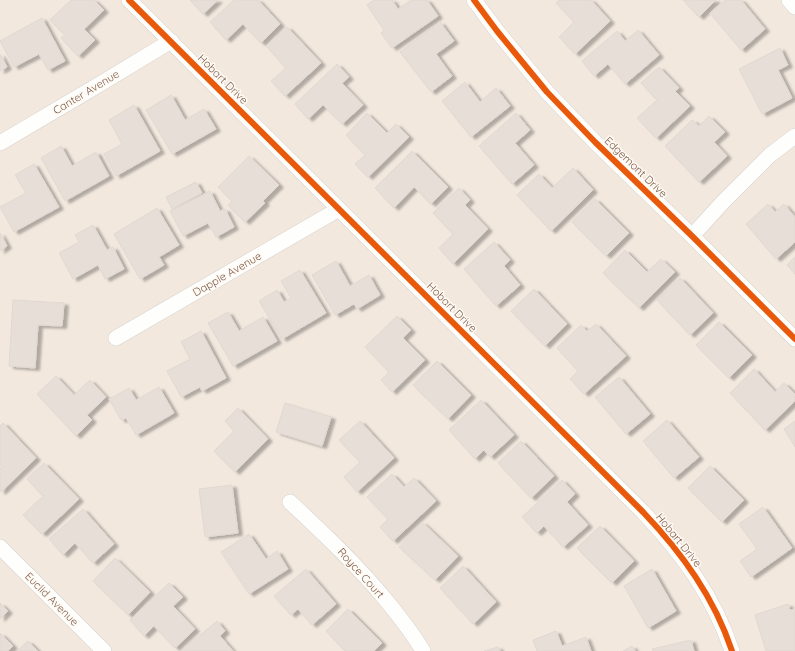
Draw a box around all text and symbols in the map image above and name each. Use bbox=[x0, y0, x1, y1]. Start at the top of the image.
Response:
street label: Hobart Drive bbox=[195, 51, 251, 107]
street label: Canter Avenue bbox=[50, 67, 122, 117]
street label: Edgemont Drive bbox=[602, 133, 670, 201]
street label: Dapple Avenue bbox=[190, 249, 264, 299]
street label: Hobart Drive bbox=[424, 279, 480, 335]
street label: Hobart Drive bbox=[653, 510, 705, 570]
street label: Royce Court bbox=[335, 545, 387, 601]
street label: Euclid Avenue bbox=[22, 569, 82, 629]

